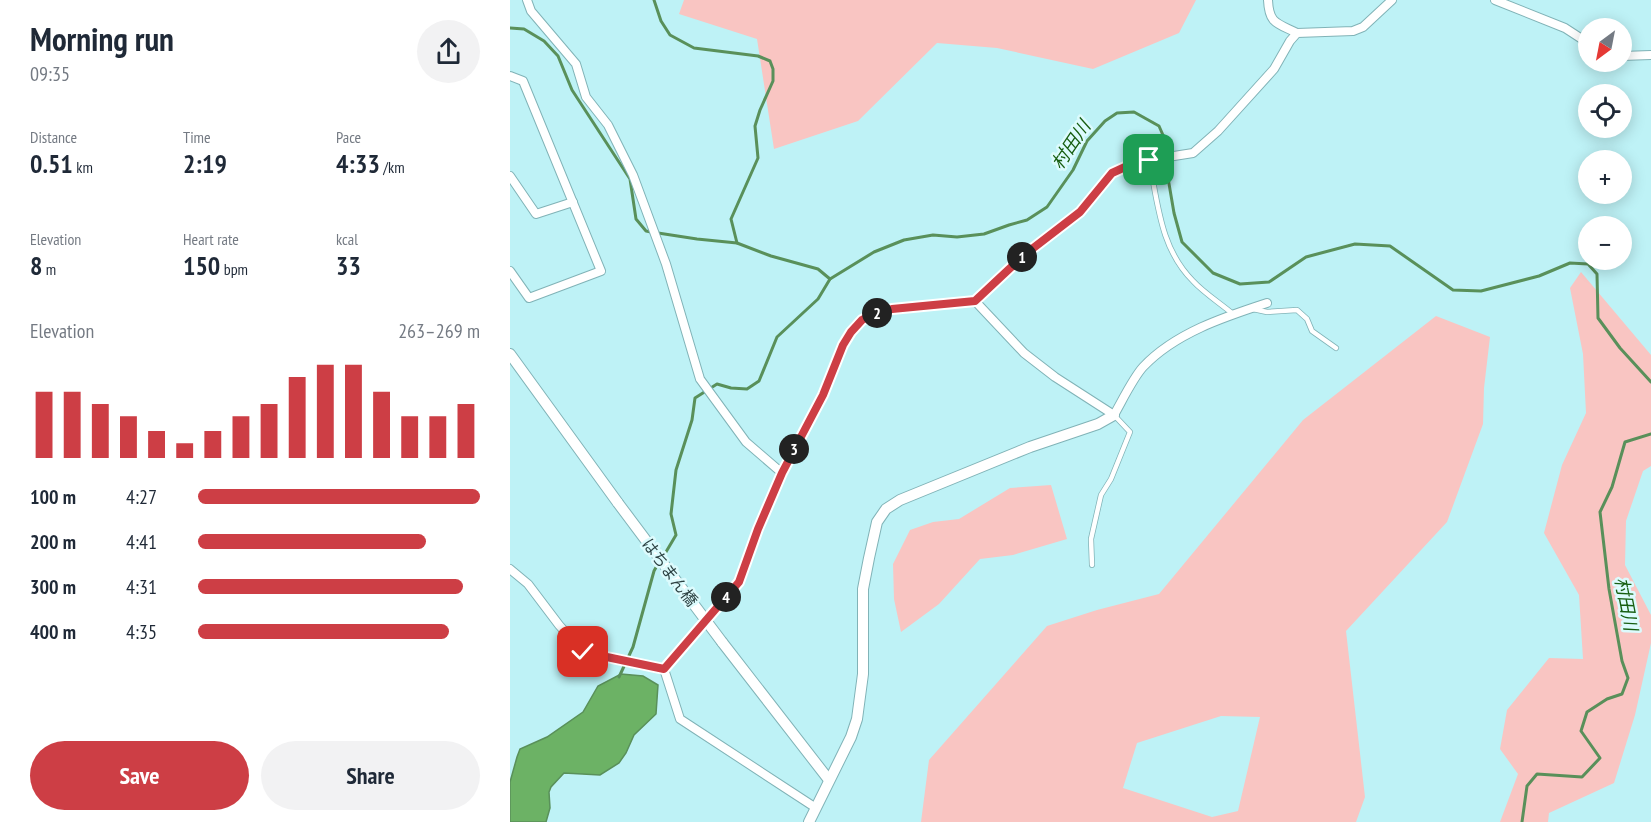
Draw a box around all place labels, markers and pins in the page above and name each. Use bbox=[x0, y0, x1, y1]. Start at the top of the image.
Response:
pin bbox=[1123, 134, 1174, 185]
pin: 1 bbox=[1007, 242, 1037, 272]
pin: 2 bbox=[862, 298, 892, 328]
pin: 3 bbox=[779, 434, 809, 464]
pin: 4 bbox=[711, 582, 741, 612]
pin bbox=[557, 626, 608, 677]

